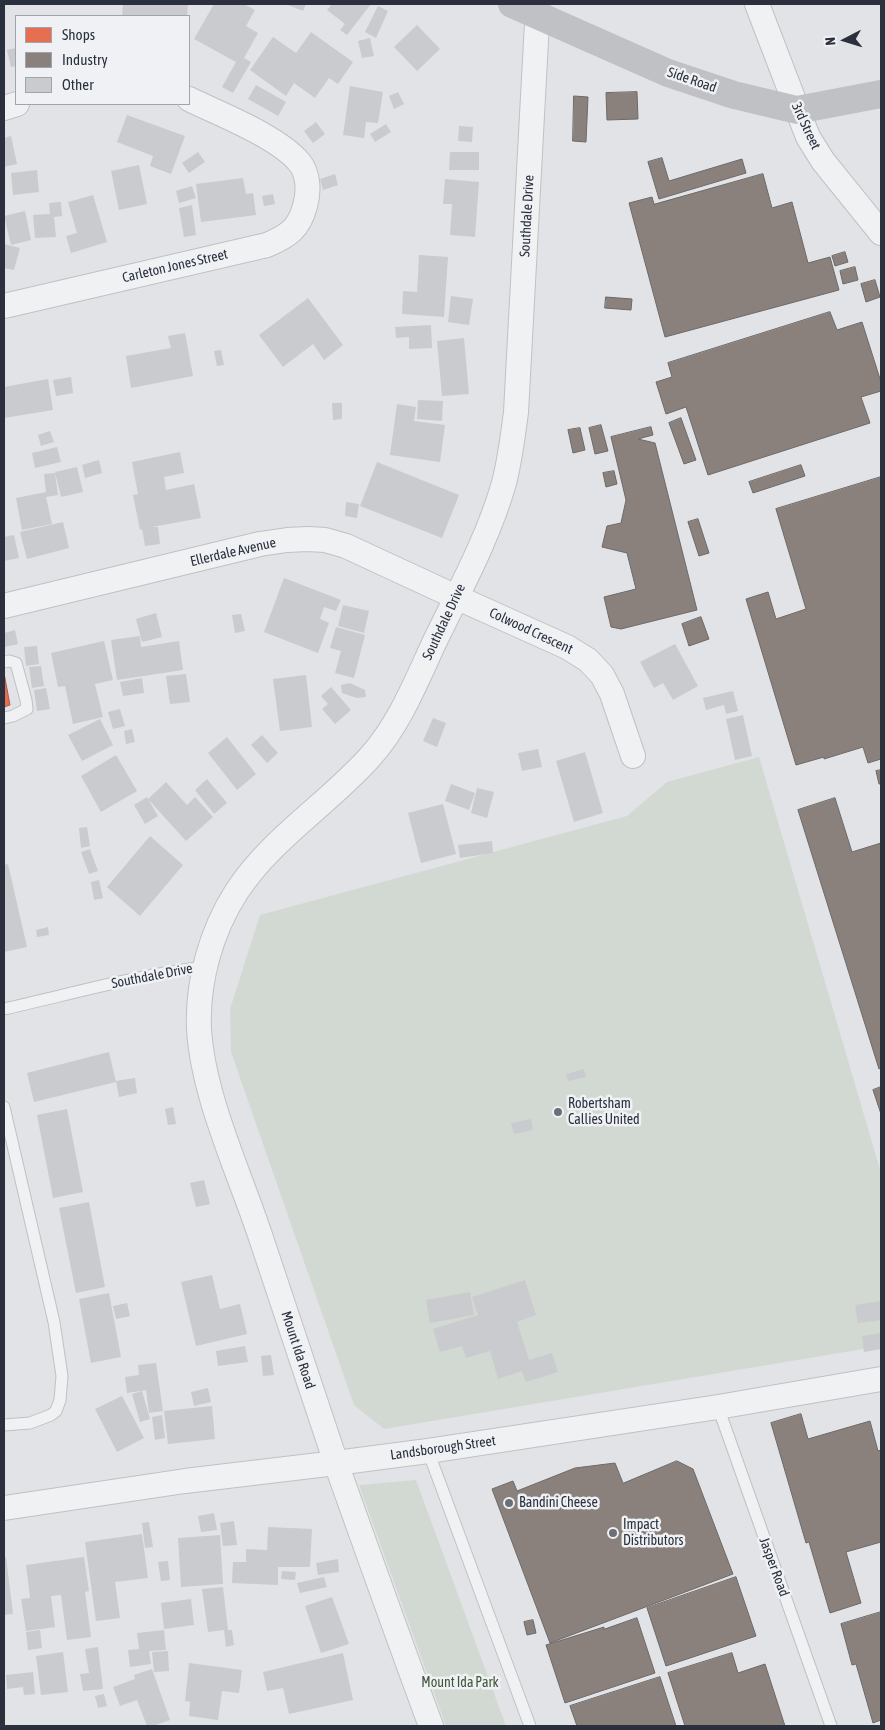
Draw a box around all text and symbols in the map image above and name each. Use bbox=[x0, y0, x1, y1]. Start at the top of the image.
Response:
legend bbox=[15, 15, 190, 105]
north arrow bbox=[820, 15, 870, 65]
text: Shops bbox=[62, 26, 95, 43]
text: N bbox=[822, 37, 838, 46]
text: Industry bbox=[62, 51, 108, 68]
street label: Side Road bbox=[665, 64, 719, 96]
text: Other bbox=[62, 76, 94, 93]
street label: 3rd Street bbox=[788, 100, 824, 152]
street label: Southdale Drive bbox=[516, 175, 538, 257]
street label: Carleton Jones Street bbox=[121, 246, 229, 286]
street label: Ellerdale Avenue bbox=[188, 534, 278, 570]
street label: Southdale Drive bbox=[419, 581, 469, 663]
street label: Colwood Crescent bbox=[486, 604, 576, 658]
street label: Southdale Drive bbox=[110, 960, 194, 992]
place label: Robertsham Callies United bbox=[568, 1096, 640, 1128]
marker: Robertsham Callies United bbox=[552, 1106, 564, 1118]
street label: Mount Ida Road bbox=[278, 1309, 318, 1391]
street label: Landsborough Street bbox=[389, 1432, 497, 1464]
place label: Bandini Cheese bbox=[519, 1495, 598, 1511]
marker: Bandini Cheese bbox=[503, 1497, 515, 1509]
place label: Impact Distributors bbox=[623, 1517, 683, 1550]
marker: Impact Distributors bbox=[607, 1527, 619, 1539]
street label: Jasper Road bbox=[756, 1535, 792, 1599]
park label: Mount Ida Park bbox=[421, 1675, 499, 1691]

